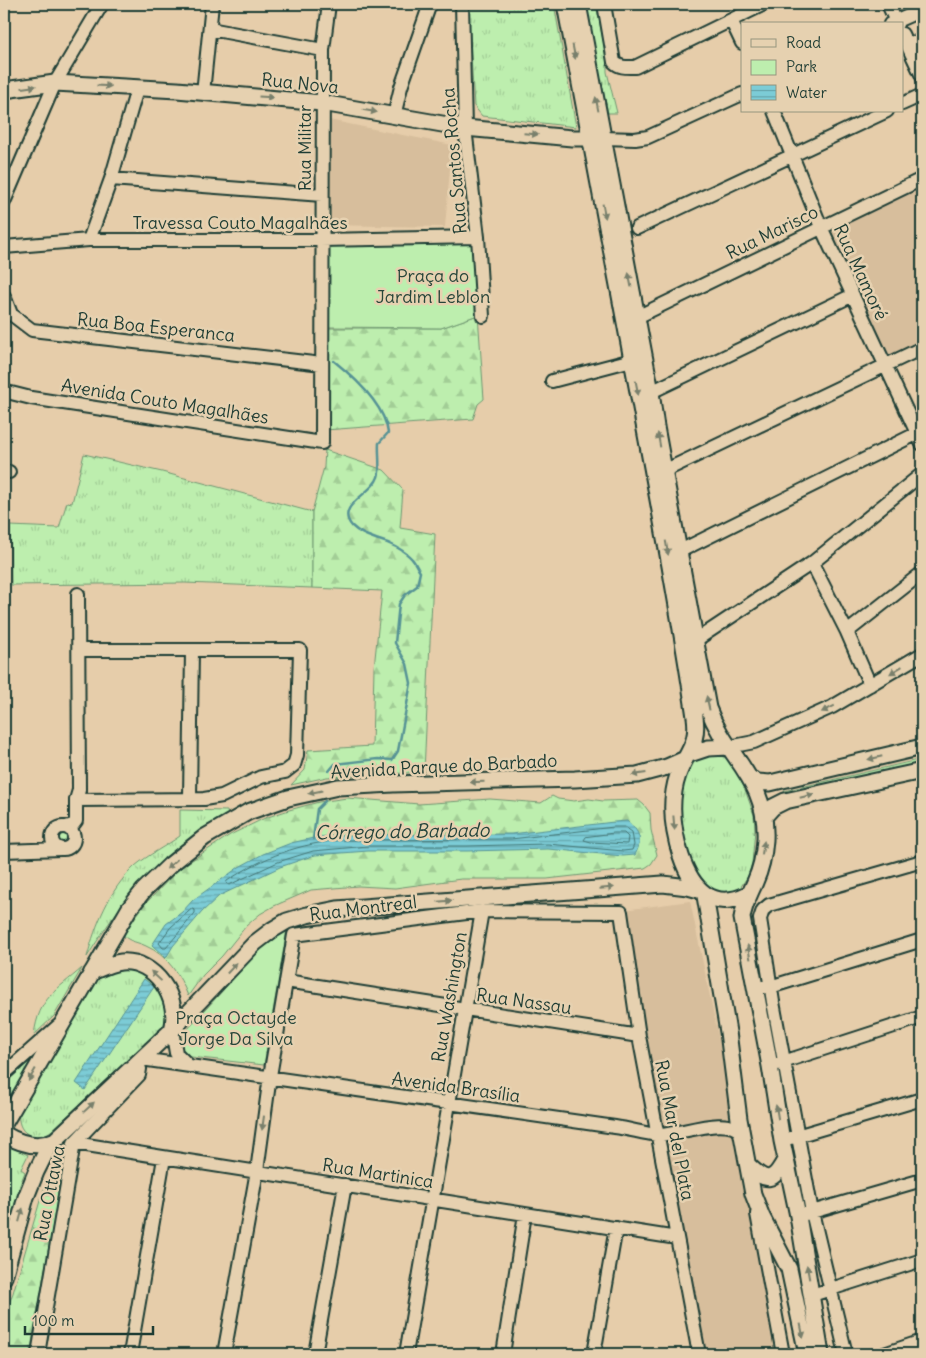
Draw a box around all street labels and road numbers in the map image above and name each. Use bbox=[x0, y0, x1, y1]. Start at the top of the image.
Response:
street label: Rua Nova bbox=[260, 68, 340, 98]
street label: Rua Santos Rocha bbox=[436, 87, 472, 235]
street label: Rua Militar bbox=[293, 104, 316, 191]
street label: Rua Marisco bbox=[722, 200, 822, 264]
street label: Travessa Couto Magalhães bbox=[132, 211, 348, 234]
street label: Rua Mamoré bbox=[829, 220, 893, 324]
street label: Rua Boa Esperanca bbox=[76, 307, 236, 347]
street label: Avenida Couto Magalhães bbox=[60, 373, 270, 429]
street label: Avenida Parque do Barbado bbox=[330, 749, 558, 783]
street label: Rua Montreal bbox=[308, 890, 418, 926]
street label: Rua Washington bbox=[426, 930, 472, 1064]
street label: Rua Nassau bbox=[475, 983, 573, 1019]
street label: Rua Mar del Plata bbox=[650, 1058, 700, 1202]
street label: Avenida Brasília bbox=[390, 1067, 522, 1107]
street label: Rua Ottawa bbox=[28, 1143, 70, 1243]
street label: Rua Martinica bbox=[321, 1153, 435, 1193]

